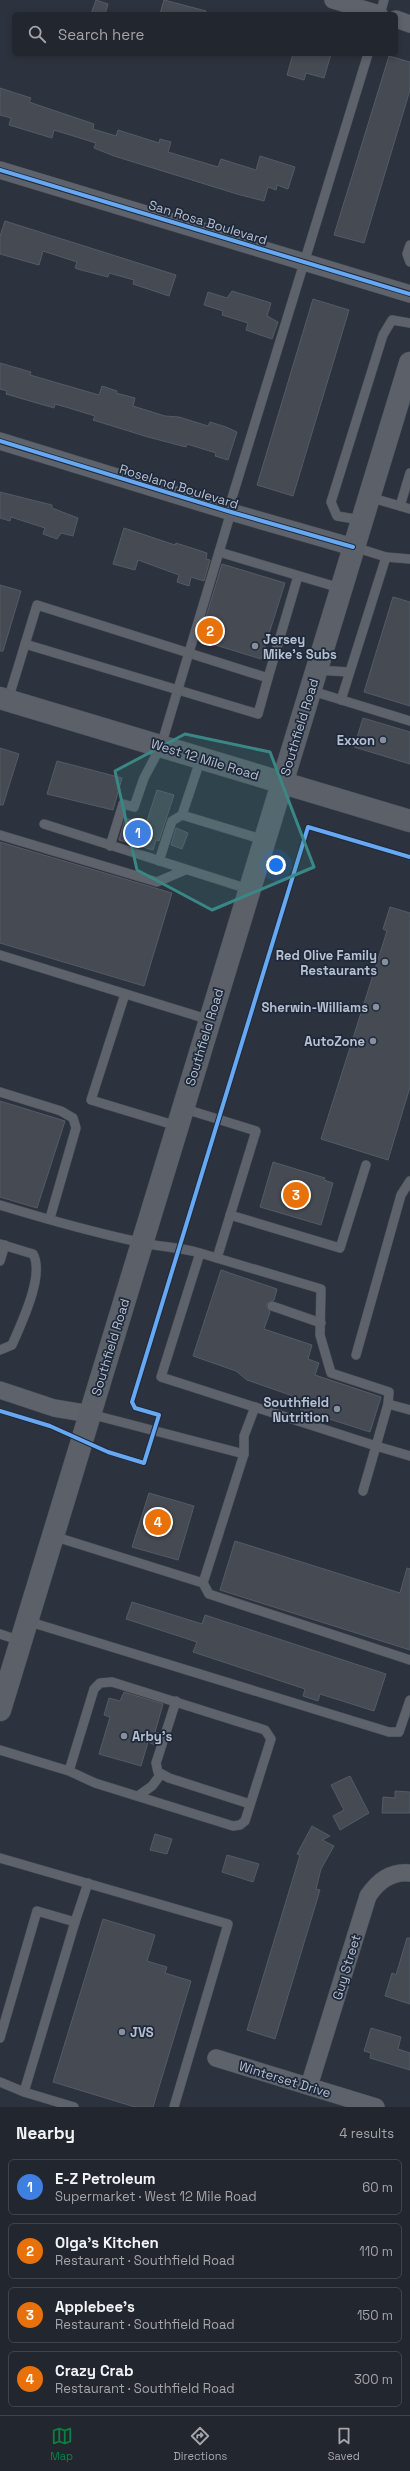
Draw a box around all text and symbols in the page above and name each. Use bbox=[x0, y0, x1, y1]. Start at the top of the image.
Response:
search box bbox=[12, 12, 398, 56]
icon: search bbox=[26, 23, 48, 45]
text: Search here bbox=[58, 25, 144, 44]
street label: San Rosa Boulevard bbox=[146, 196, 269, 249]
street label: Roseland Boulevard bbox=[117, 460, 240, 513]
pin: 2 bbox=[197, 616, 223, 646]
place label: Jersey Mike's Subs bbox=[263, 631, 337, 663]
marker: Jersey Mike's Subs bbox=[250, 641, 260, 651]
street label: Southfield Road bbox=[277, 676, 322, 778]
place label: Exxon bbox=[337, 732, 375, 749]
street label: West 12 Mile Road bbox=[149, 735, 261, 784]
marker: Exxon bbox=[378, 735, 388, 745]
pin: 1 bbox=[125, 818, 151, 848]
your location bbox=[266, 855, 286, 875]
place label: Red Olive Family Restaurants bbox=[276, 947, 377, 979]
marker: Red Olive Family Restaurants bbox=[380, 957, 390, 967]
street label: Southfield Road bbox=[182, 986, 227, 1088]
place label: Sherwin-Williams bbox=[261, 999, 368, 1016]
marker: Sherwin-Williams bbox=[371, 1002, 381, 1012]
place label: AutoZone bbox=[304, 1033, 365, 1050]
marker: AutoZone bbox=[368, 1036, 378, 1046]
pin: 3 bbox=[283, 1180, 309, 1210]
street label: Southfield Road bbox=[88, 1296, 133, 1398]
place label: Southfield Nutrition bbox=[263, 1394, 329, 1426]
marker: Southfield Nutrition bbox=[332, 1404, 342, 1414]
pin: 4 bbox=[145, 1507, 171, 1537]
place label: Arby's bbox=[132, 1728, 172, 1745]
marker: Arby's bbox=[119, 1731, 129, 1741]
street label: Guy Street bbox=[328, 1932, 364, 2002]
place label: JVS bbox=[130, 2024, 154, 2041]
marker: JVS bbox=[117, 2027, 127, 2037]
street label: Winterset Drive bbox=[237, 2057, 333, 2102]
text: Nearby bbox=[16, 2122, 75, 2144]
text: 4 results bbox=[339, 2125, 394, 2142]
text: E-Z Petroleum bbox=[55, 2169, 156, 2188]
text: 1 bbox=[27, 2179, 33, 2196]
text: 60 m bbox=[362, 2179, 393, 2196]
text: Supermarket · West 12 Mile Road bbox=[55, 2188, 257, 2205]
text: Olga's Kitchen bbox=[55, 2233, 159, 2252]
text: 2 bbox=[26, 2243, 34, 2260]
text: 110 m bbox=[359, 2243, 393, 2260]
text: Restaurant · Southfield Road bbox=[55, 2252, 235, 2269]
text: Applebee's bbox=[55, 2297, 135, 2316]
text: 3 bbox=[26, 2307, 34, 2324]
text: 150 m bbox=[357, 2307, 393, 2324]
text: Restaurant · Southfield Road bbox=[55, 2316, 235, 2333]
text: Crazy Crab bbox=[55, 2361, 134, 2380]
text: 4 bbox=[26, 2371, 34, 2388]
text: 300 m bbox=[354, 2371, 393, 2388]
text: Restaurant · Southfield Road bbox=[55, 2380, 235, 2397]
tab: Map bbox=[50, 2425, 73, 2463]
tab: Directions bbox=[173, 2425, 227, 2463]
tab: Saved bbox=[328, 2425, 360, 2463]

